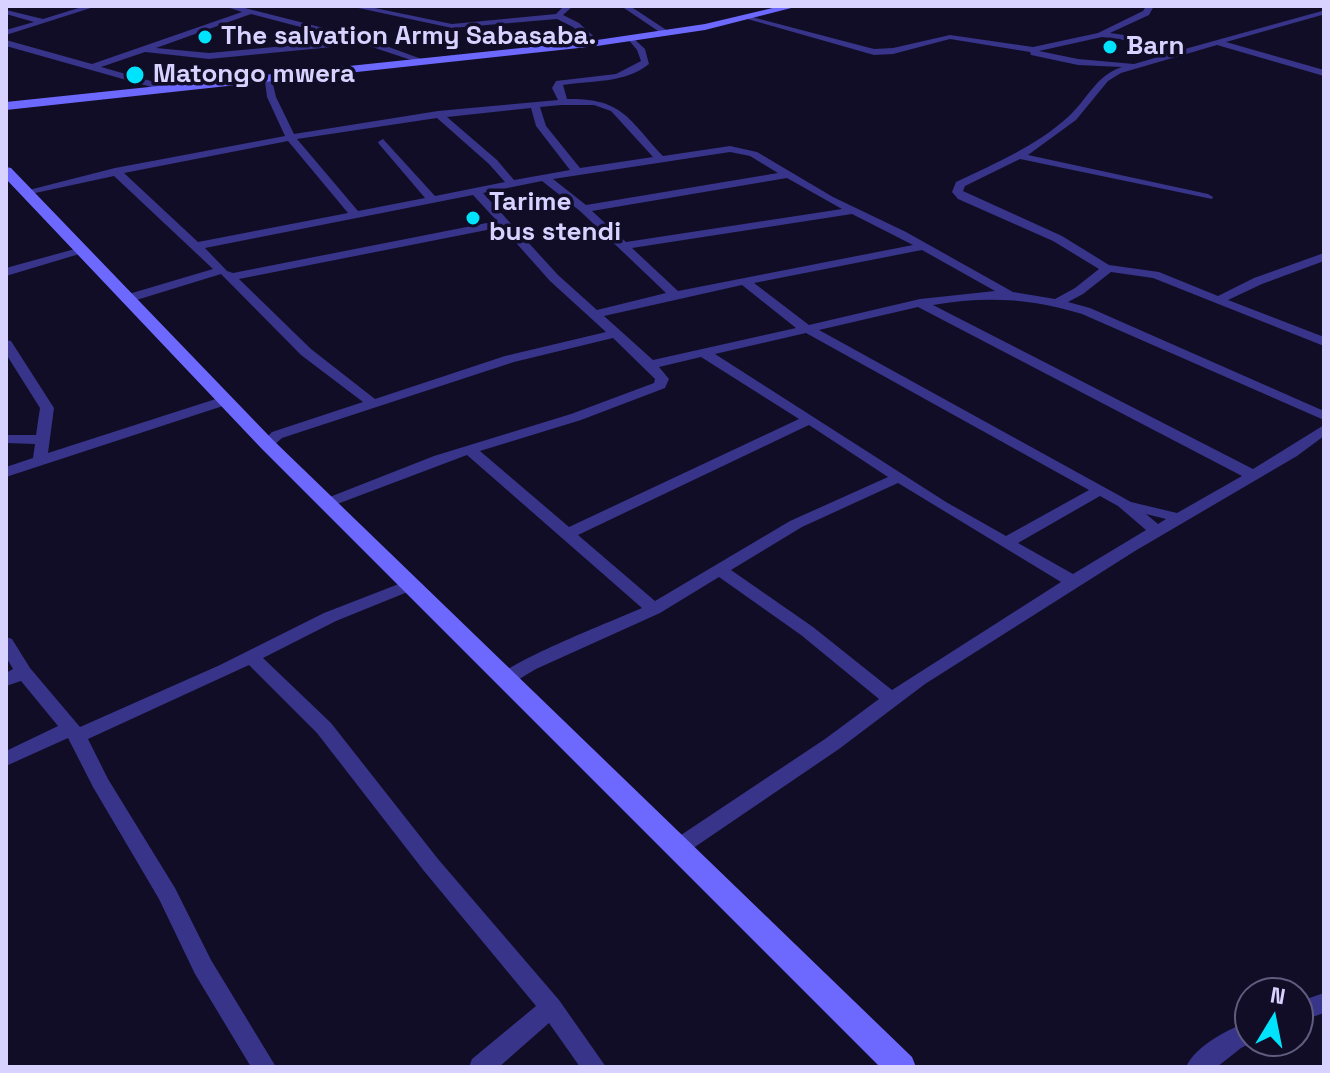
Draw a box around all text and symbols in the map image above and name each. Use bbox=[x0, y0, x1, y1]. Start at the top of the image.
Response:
place label: The salvation Army Sabasaba. bbox=[221, 21, 596, 53]
marker: The salvation Army Sabasaba. bbox=[196, 28, 214, 46]
place label: Barn bbox=[1126, 31, 1185, 63]
marker: Barn bbox=[1101, 38, 1119, 56]
place label: Matongo mwera bbox=[153, 59, 355, 91]
marker: Matongo mwera bbox=[124, 64, 146, 86]
place label: Tarime bus stendi bbox=[489, 187, 621, 248]
marker: Tarime bus stendi bbox=[464, 209, 482, 227]
north arrow bbox=[1234, 977, 1314, 1057]
text: N bbox=[1268, 980, 1288, 1010]

